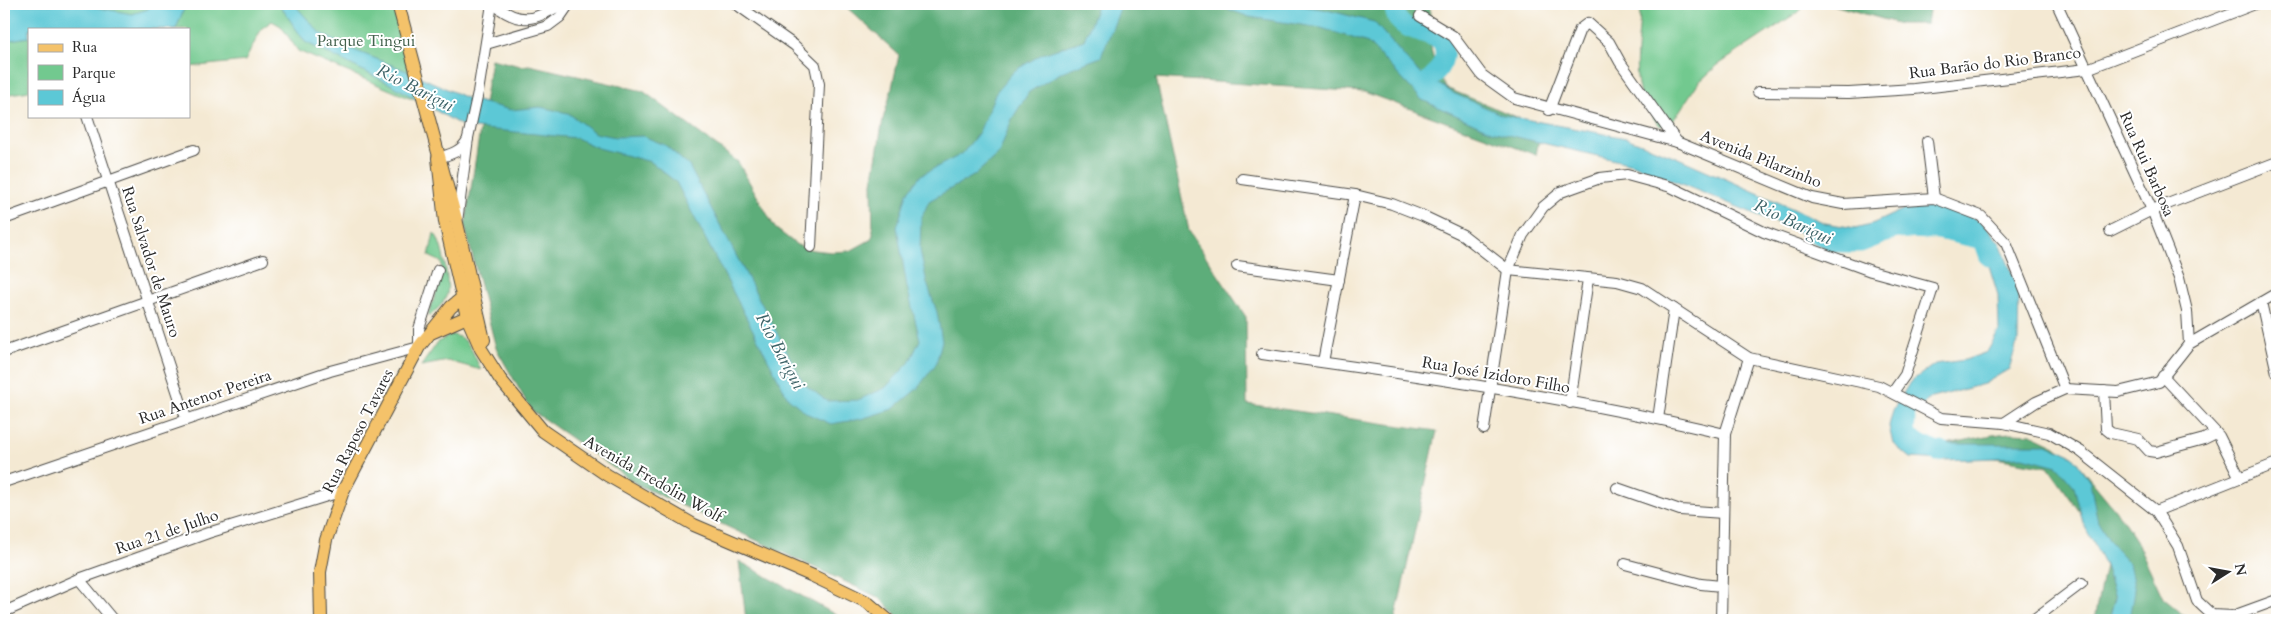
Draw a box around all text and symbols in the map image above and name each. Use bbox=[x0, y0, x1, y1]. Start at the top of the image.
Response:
legend bbox=[28, 28, 190, 118]
park label: Parque Tingui bbox=[317, 30, 416, 52]
text: Rua bbox=[72, 37, 98, 57]
street label: Rua Barão do Rio Branco bbox=[1908, 41, 2083, 84]
water label: Rio Barigui bbox=[372, 58, 459, 119]
text: Parque bbox=[72, 63, 116, 83]
text: Água bbox=[72, 87, 106, 107]
street label: Rua Rui Barbosa bbox=[2114, 108, 2180, 220]
street label: Avenida Pilarzinho bbox=[1697, 125, 1825, 193]
street label: Rua Salvador de Mauro bbox=[116, 184, 186, 341]
water label: Rio Barigui bbox=[1750, 193, 1837, 251]
water label: Rio Barigui bbox=[749, 308, 811, 395]
street label: Rua José Izidoro Filho bbox=[1420, 351, 1572, 399]
street label: Rua Antenor Pereira bbox=[136, 364, 274, 430]
street label: Rua Raposo Tavares bbox=[317, 365, 399, 497]
street label: Avenida Fredolin Wolf bbox=[580, 430, 729, 529]
street label: Rua 21 de Julho bbox=[113, 504, 222, 560]
north arrow bbox=[2204, 546, 2254, 596]
text: N bbox=[2230, 562, 2251, 577]

